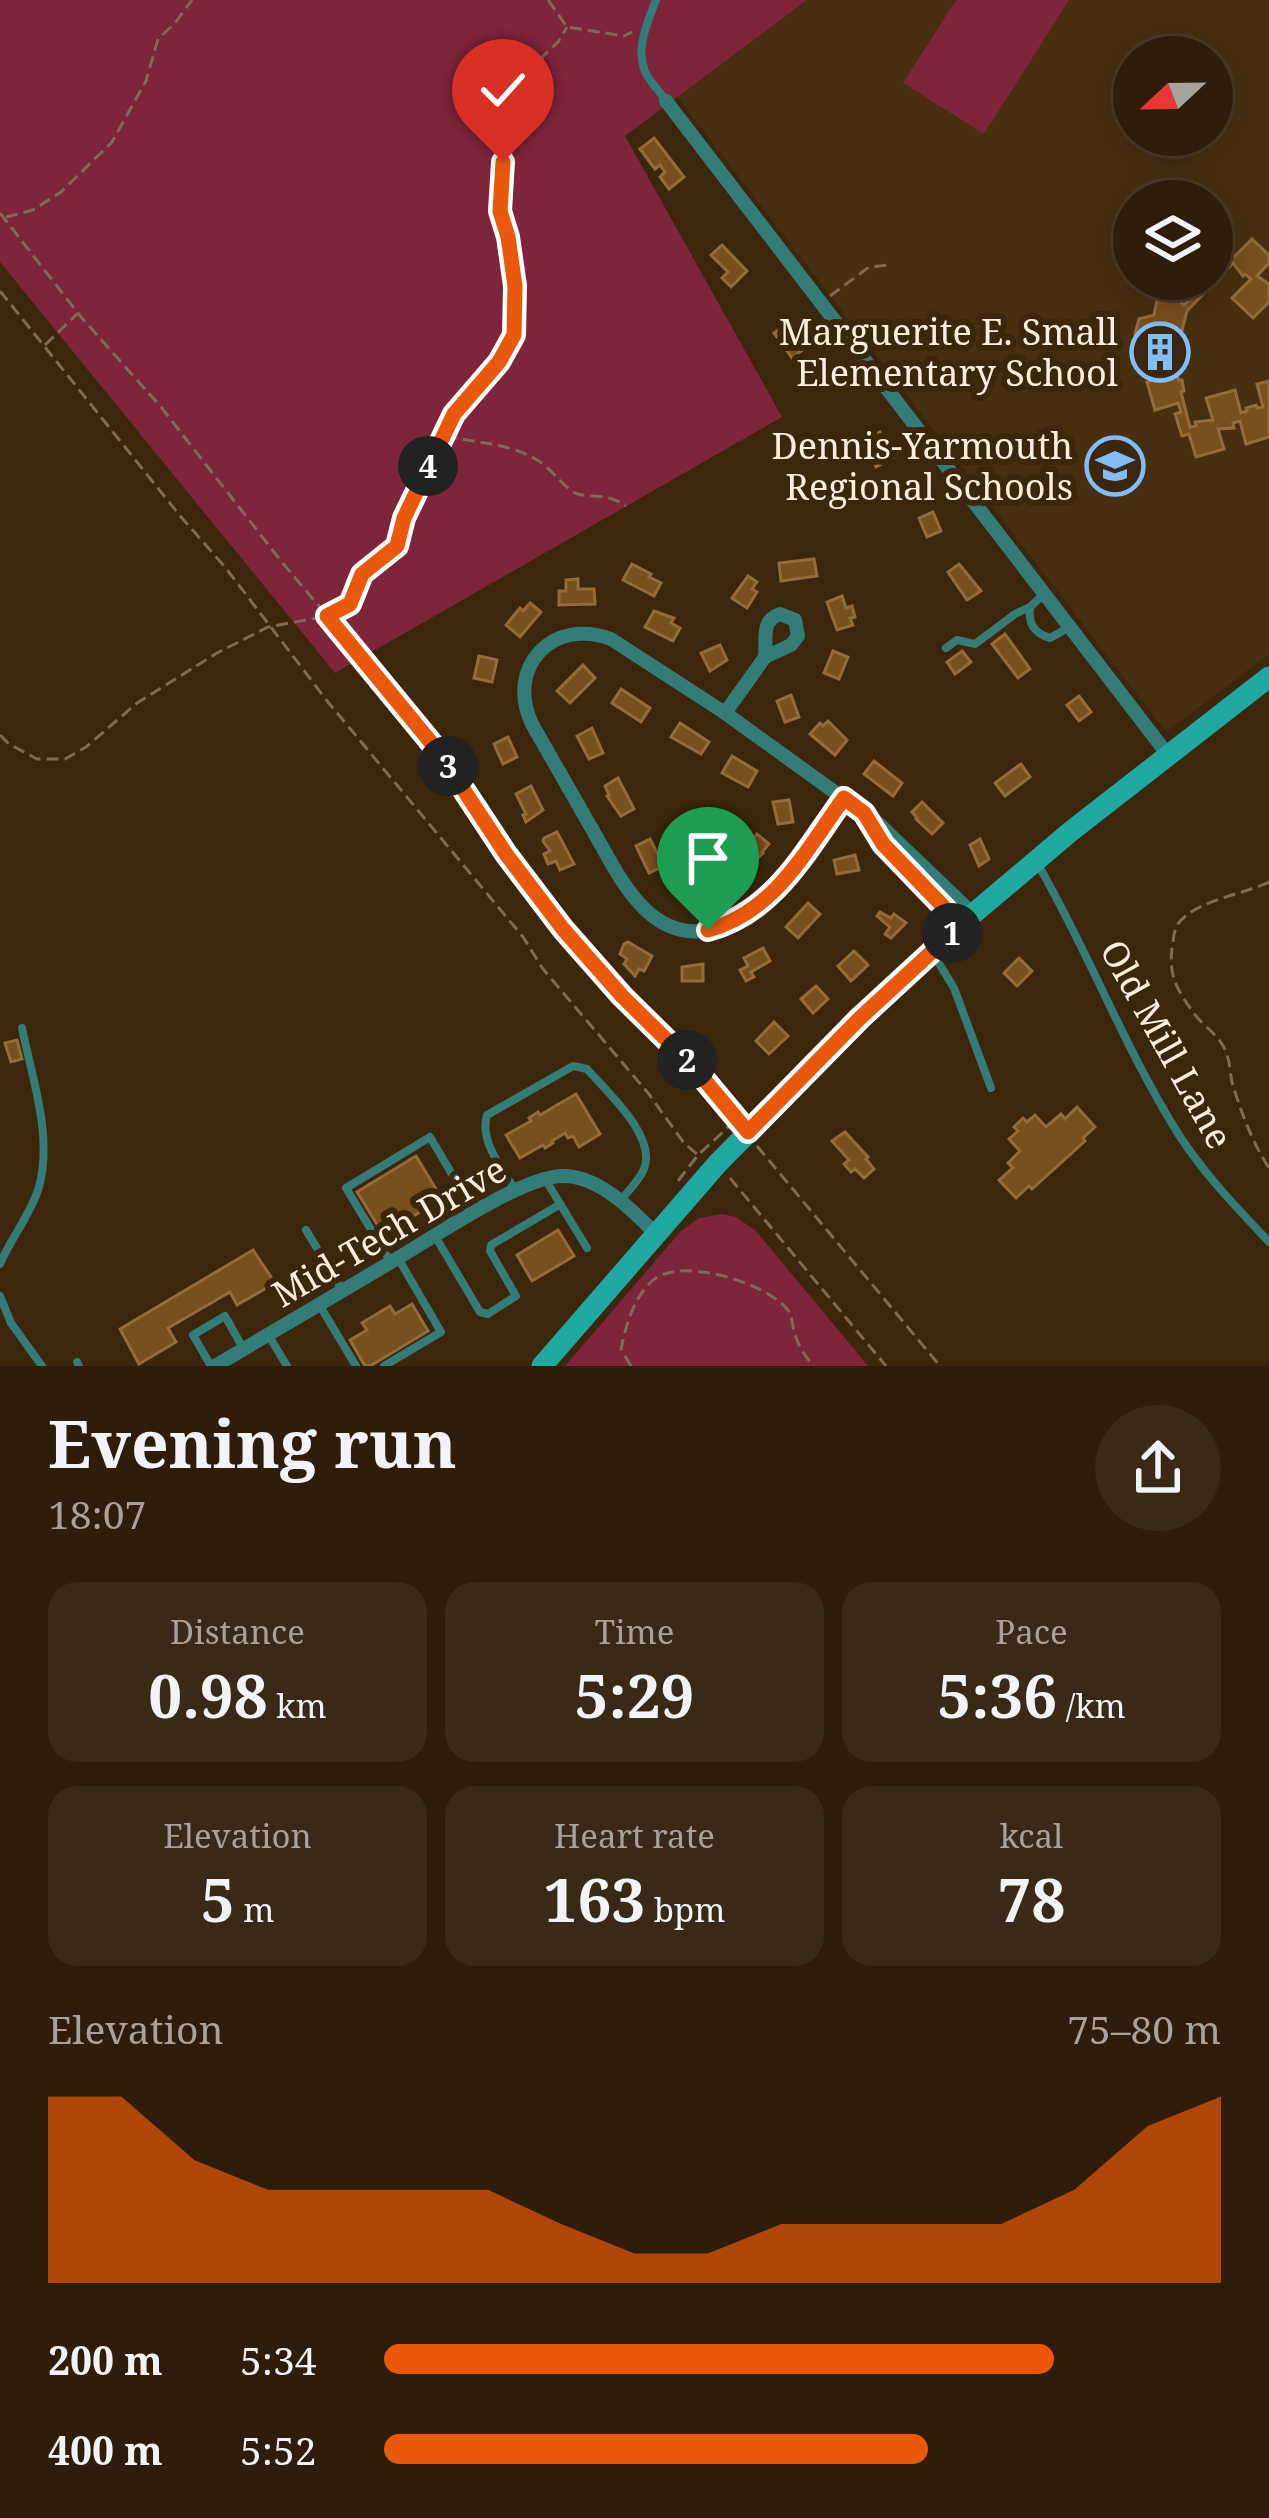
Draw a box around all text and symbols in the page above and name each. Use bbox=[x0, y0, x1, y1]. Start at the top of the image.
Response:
north arrow bbox=[1113, 36, 1233, 156]
map controls bbox=[1113, 36, 1233, 300]
pin bbox=[452, 39, 554, 162]
icon: check bbox=[470, 57, 536, 123]
button: layers bbox=[1113, 180, 1233, 300]
place label: Marguerite E. Small Elementary School bbox=[779, 307, 1118, 397]
building icon: Marguerite E. Small Elementary School bbox=[1129, 321, 1191, 383]
place label: Dennis-Yarmouth Regional Schools bbox=[771, 421, 1073, 511]
school or university icon: Dennis-Yarmouth Regional Schools bbox=[1084, 435, 1146, 497]
pin: 4 bbox=[398, 436, 458, 496]
text: 4 bbox=[419, 443, 437, 488]
pin: 3 bbox=[418, 736, 478, 796]
text: 3 bbox=[439, 743, 457, 788]
pin bbox=[657, 807, 759, 930]
icon: arrive bbox=[675, 825, 741, 891]
pin: 1 bbox=[922, 903, 982, 963]
text: 1 bbox=[943, 910, 961, 955]
street label: Old Mill Lane bbox=[1089, 931, 1245, 1157]
pin: 2 bbox=[657, 1030, 717, 1090]
text: 2 bbox=[678, 1037, 696, 1082]
street label: Mid-Tech Drive bbox=[263, 1144, 515, 1318]
text: Evening run bbox=[48, 1397, 457, 1487]
button: share bbox=[1095, 1405, 1221, 1531]
text: 18:07 bbox=[48, 1487, 146, 1540]
text: Distance bbox=[170, 1609, 305, 1654]
text: Time bbox=[595, 1609, 674, 1654]
text: Pace bbox=[995, 1609, 1068, 1654]
text: 0.98 bbox=[148, 1654, 268, 1736]
text: 5:29 bbox=[575, 1654, 694, 1736]
text: 5:36 bbox=[937, 1654, 1057, 1736]
text: km bbox=[268, 1683, 327, 1728]
text: /km bbox=[1057, 1683, 1126, 1728]
text: Elevation bbox=[163, 1813, 312, 1858]
text: Heart rate bbox=[554, 1813, 715, 1858]
text: kcal bbox=[1000, 1813, 1063, 1858]
text: 5 bbox=[201, 1858, 235, 1940]
text: 163 bbox=[544, 1858, 645, 1940]
text: 78 bbox=[998, 1858, 1065, 1940]
text: m bbox=[235, 1887, 274, 1932]
text: bpm bbox=[645, 1887, 726, 1932]
text: Elevation bbox=[48, 2002, 224, 2055]
text: 75–80 m bbox=[1067, 2002, 1221, 2055]
text: 200 m bbox=[48, 2333, 163, 2386]
text: 5:34 bbox=[240, 2333, 317, 2386]
text: 400 m bbox=[48, 2423, 163, 2476]
text: 5:52 bbox=[240, 2423, 317, 2476]

